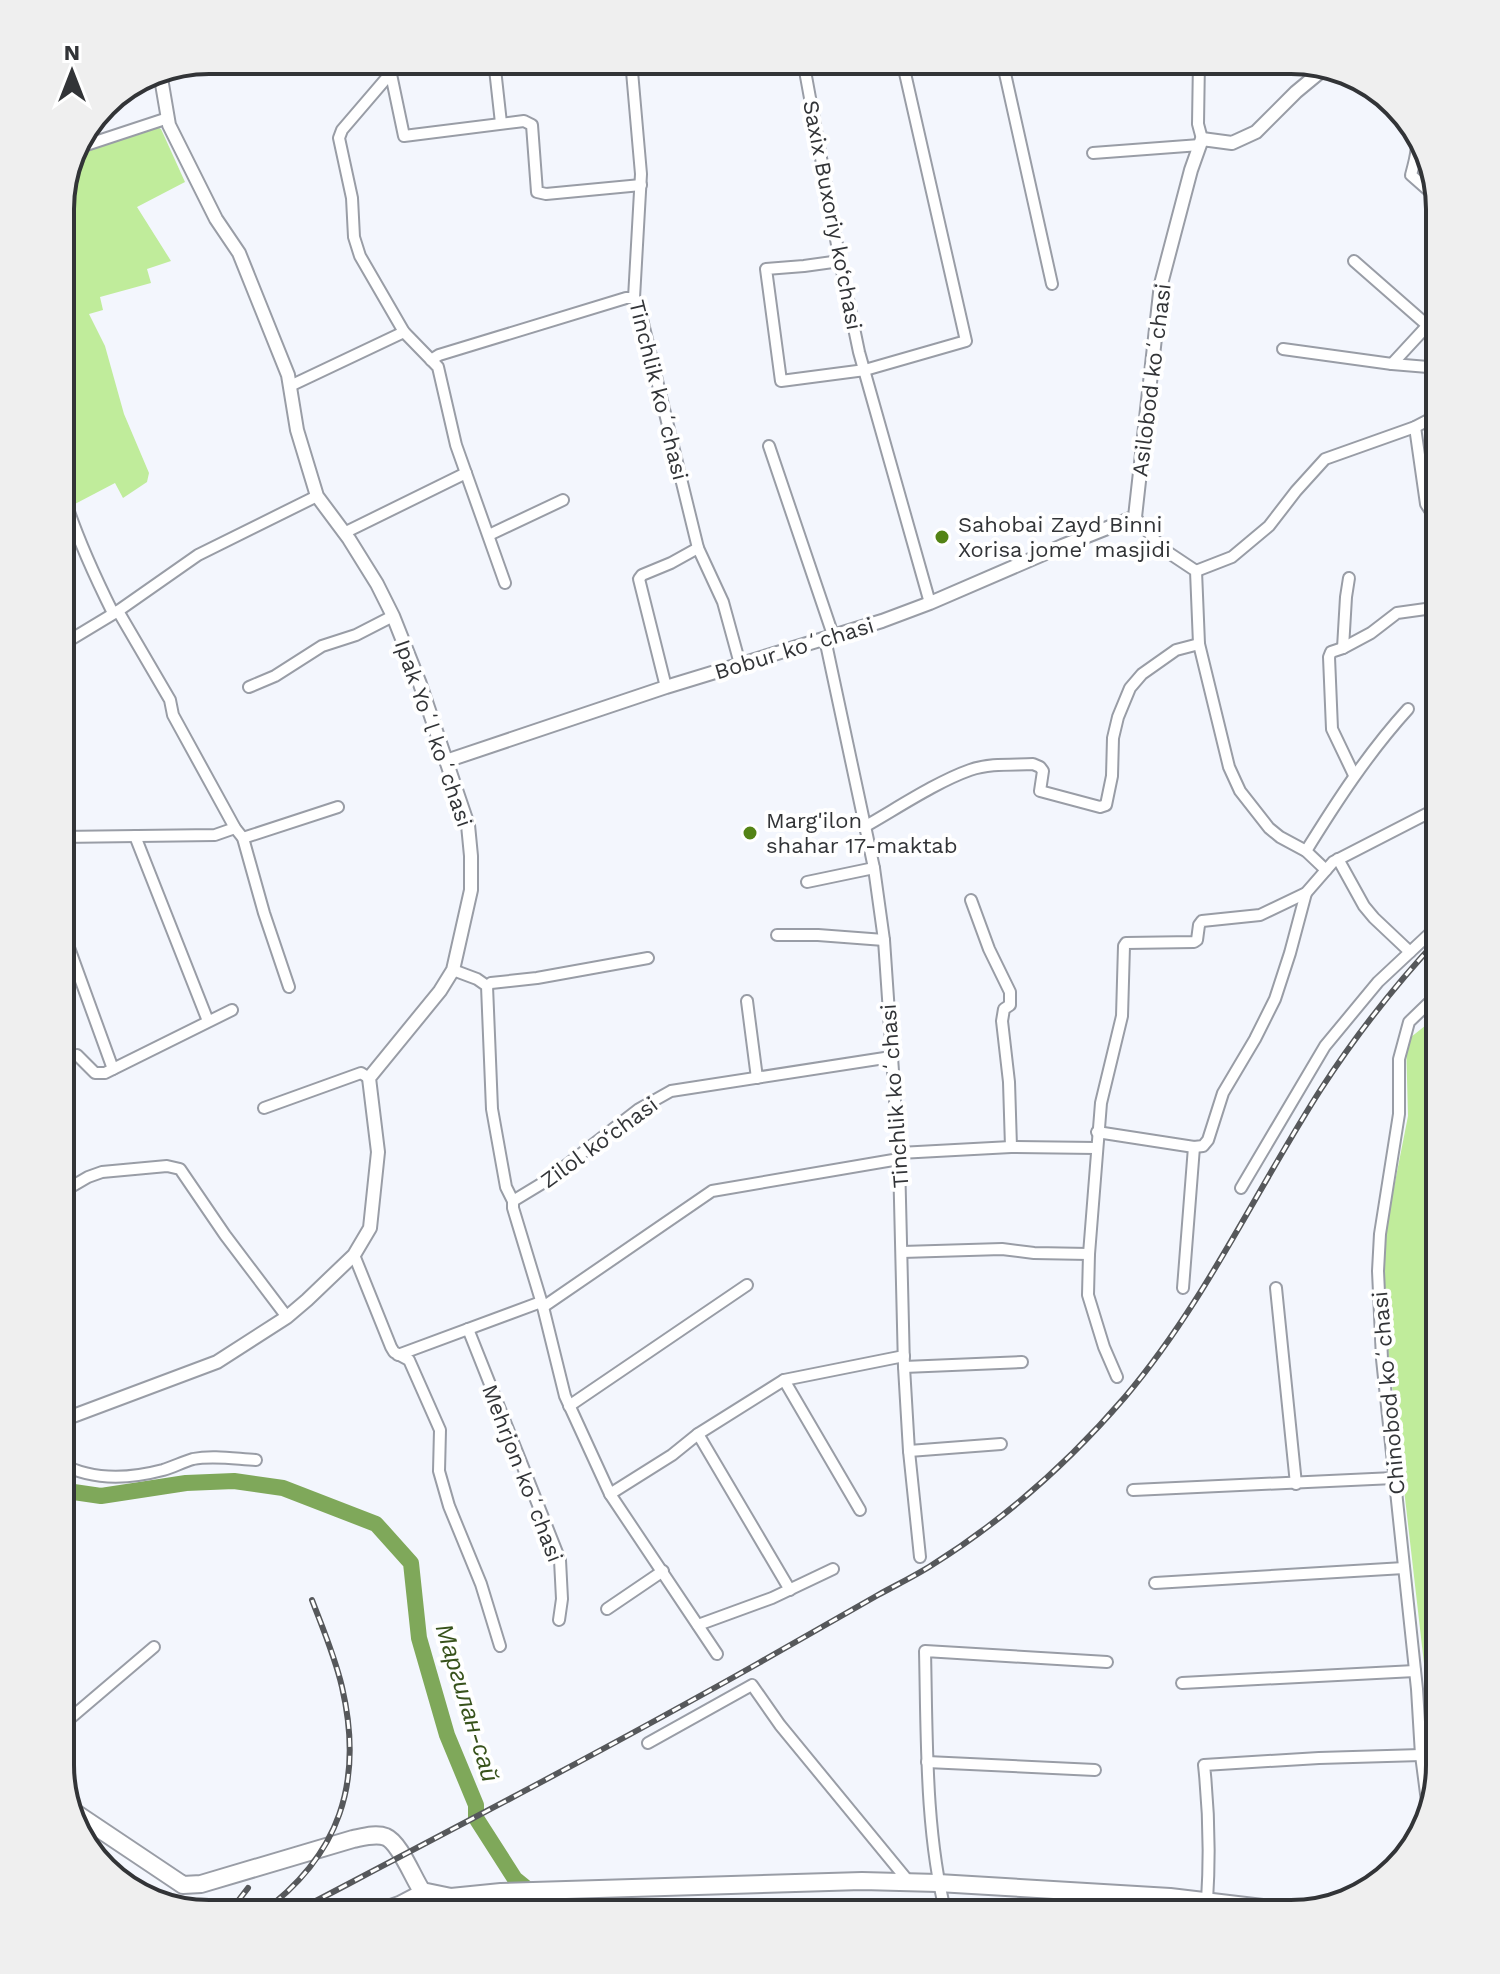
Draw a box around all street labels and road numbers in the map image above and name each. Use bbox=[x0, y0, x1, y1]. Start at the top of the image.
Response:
street label: Saxix Buxoriy ko‘chasi bbox=[798, 98, 867, 332]
street label: Asilobod koʻchasi bbox=[1127, 282, 1176, 478]
street label: Tinchlik koʻchasi bbox=[624, 297, 693, 483]
street label: Bobur koʻchasi bbox=[711, 612, 877, 685]
street label: Ipak Yoʻl koʻchasi bbox=[390, 636, 477, 830]
street label: Tinchlik koʻchasi bbox=[876, 1003, 913, 1189]
street label: Zilol ko‘chasi bbox=[536, 1092, 663, 1193]
street label: Chinobod koʻchasi bbox=[1367, 1290, 1410, 1496]
street label: Mehrjon koʻchasi bbox=[477, 1381, 568, 1566]

